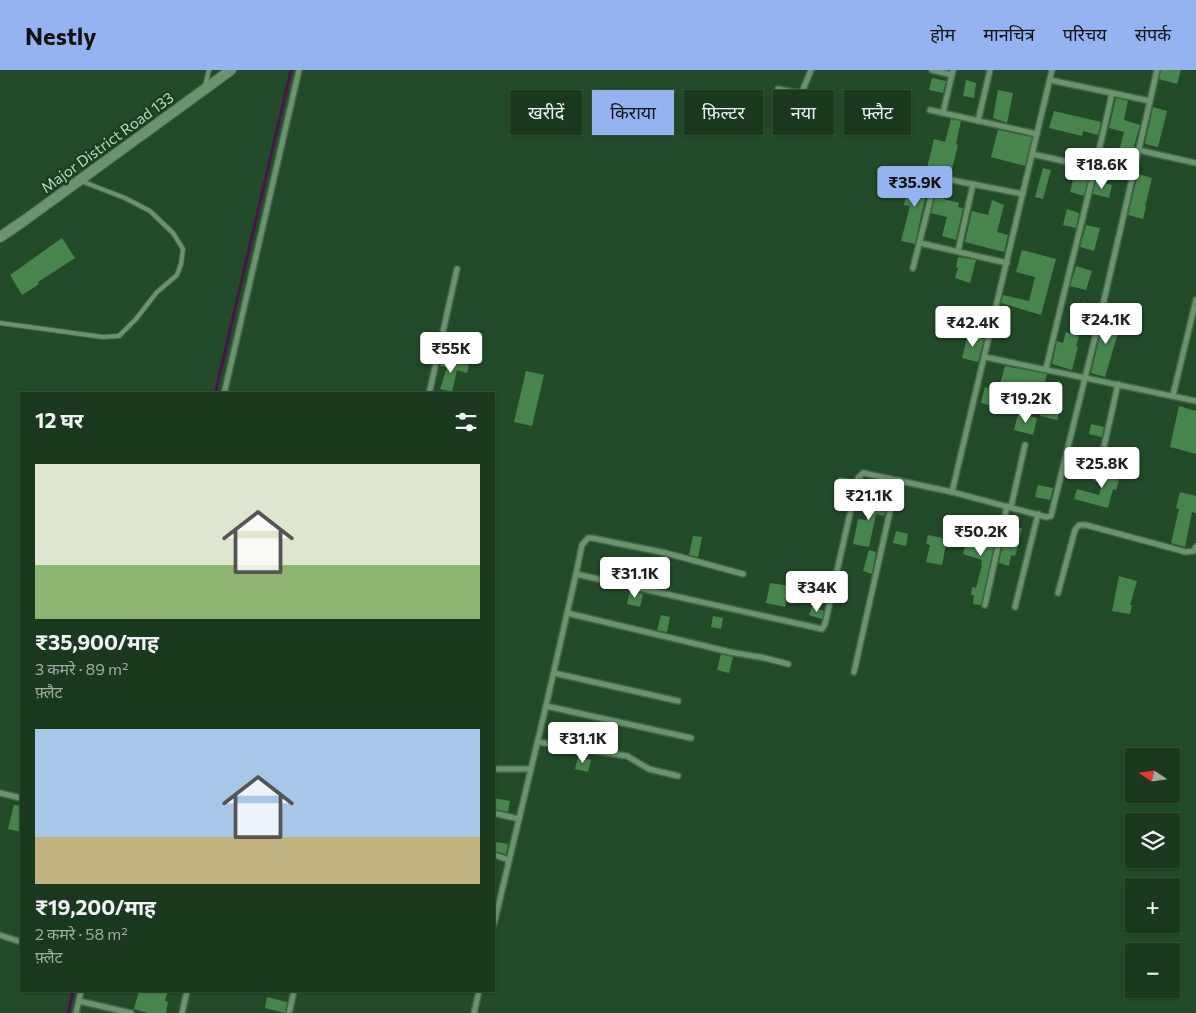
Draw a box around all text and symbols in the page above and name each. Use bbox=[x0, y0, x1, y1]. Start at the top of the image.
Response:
text: Nestly bbox=[25, 21, 97, 50]
text: होम bbox=[930, 23, 955, 45]
text: मानचित्र bbox=[983, 23, 1035, 45]
text: परिचय bbox=[1063, 23, 1107, 45]
text: संपर्क bbox=[1135, 23, 1171, 45]
street label: Major District Road 133 bbox=[37, 88, 177, 196]
chip: खरीदें bbox=[510, 90, 582, 135]
chip: किराया bbox=[592, 90, 674, 135]
chip: फ़िल्टर bbox=[684, 90, 763, 135]
chip: नया bbox=[773, 90, 834, 135]
chip: फ़्लैट bbox=[844, 90, 911, 135]
pin: ₹18.6K bbox=[1061, 148, 1143, 190]
text: ₹18.6K bbox=[1076, 154, 1128, 173]
pin: ₹35.9K bbox=[874, 166, 956, 208]
text: ₹35.9K bbox=[888, 172, 942, 191]
pin: ₹24.1K bbox=[1065, 302, 1147, 345]
pin: ₹42.4K bbox=[932, 306, 1014, 348]
text: ₹24.1K bbox=[1081, 309, 1131, 328]
text: ₹42.4K bbox=[946, 312, 1000, 331]
pin: ₹55K bbox=[421, 332, 481, 374]
text: ₹55K bbox=[431, 338, 471, 357]
pin: ₹19.2K bbox=[985, 382, 1067, 424]
text: ₹19.2K bbox=[1000, 388, 1052, 407]
text: 12 घर bbox=[35, 407, 83, 432]
icon: filters bbox=[452, 408, 480, 436]
pin: ₹25.8K bbox=[1061, 446, 1143, 489]
text: ₹25.8K bbox=[1075, 453, 1129, 472]
pin: ₹21.1K bbox=[828, 478, 910, 521]
text: ₹21.1K bbox=[845, 485, 893, 504]
icon: home bbox=[213, 497, 303, 587]
pin: ₹50.2K bbox=[940, 514, 1022, 557]
text: ₹50.2K bbox=[954, 521, 1008, 540]
pin: ₹31.1K bbox=[594, 556, 676, 599]
text: ₹31.1K bbox=[611, 563, 659, 582]
pin: ₹34K bbox=[787, 570, 847, 613]
text: ₹34K bbox=[797, 577, 837, 596]
text: ₹35,900/माह bbox=[35, 629, 159, 654]
text: 3 कमरे · 89 m² bbox=[35, 659, 128, 678]
text: फ़्लैट bbox=[35, 682, 63, 701]
pin: ₹31.1K bbox=[542, 722, 624, 764]
text: ₹31.1K bbox=[559, 728, 607, 747]
north arrow bbox=[1125, 748, 1180, 802]
map controls bbox=[1125, 748, 1180, 998]
icon: home bbox=[213, 762, 303, 852]
button: layers bbox=[1125, 813, 1180, 868]
button: + bbox=[1125, 878, 1180, 933]
text: ₹19,200/माह bbox=[35, 894, 156, 919]
text: 2 कमरे · 58 m² bbox=[35, 924, 128, 943]
button: − bbox=[1125, 943, 1180, 998]
text: फ़्लैट bbox=[35, 947, 63, 966]

